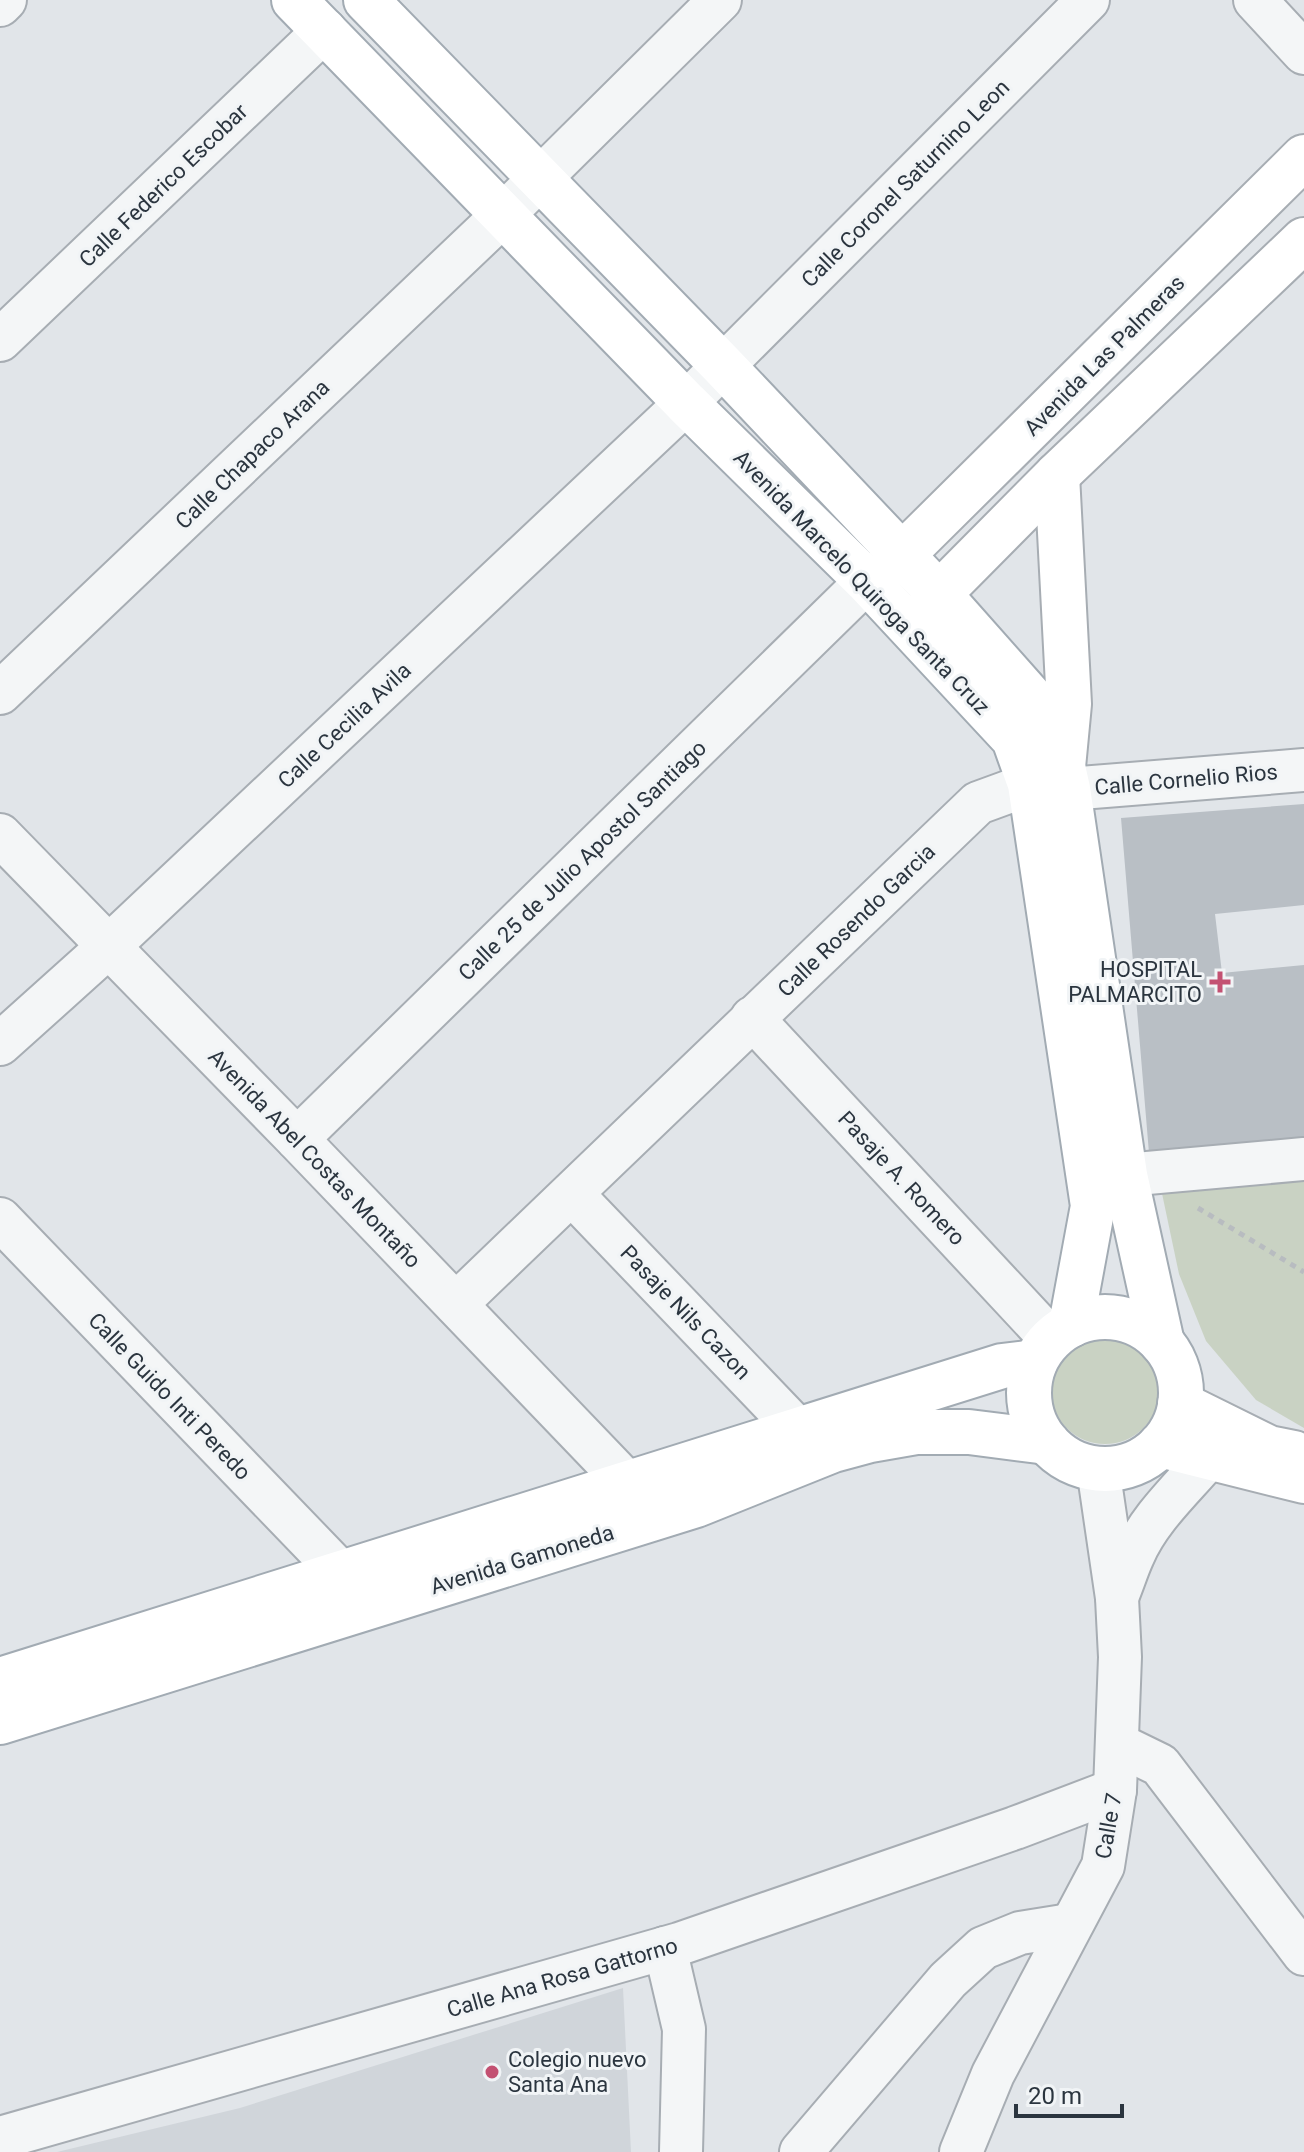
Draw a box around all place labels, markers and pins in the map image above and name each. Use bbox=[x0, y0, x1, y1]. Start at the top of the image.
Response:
place label: HOSPITAL PALMARCITO bbox=[1068, 957, 1202, 1007]
marker: HOSPITAL PALMARCITO bbox=[1209, 971, 1231, 993]
place label: Colegio nuevo Santa Ana bbox=[508, 2047, 646, 2097]
marker: Colegio nuevo Santa Ana bbox=[483, 2063, 501, 2081]

